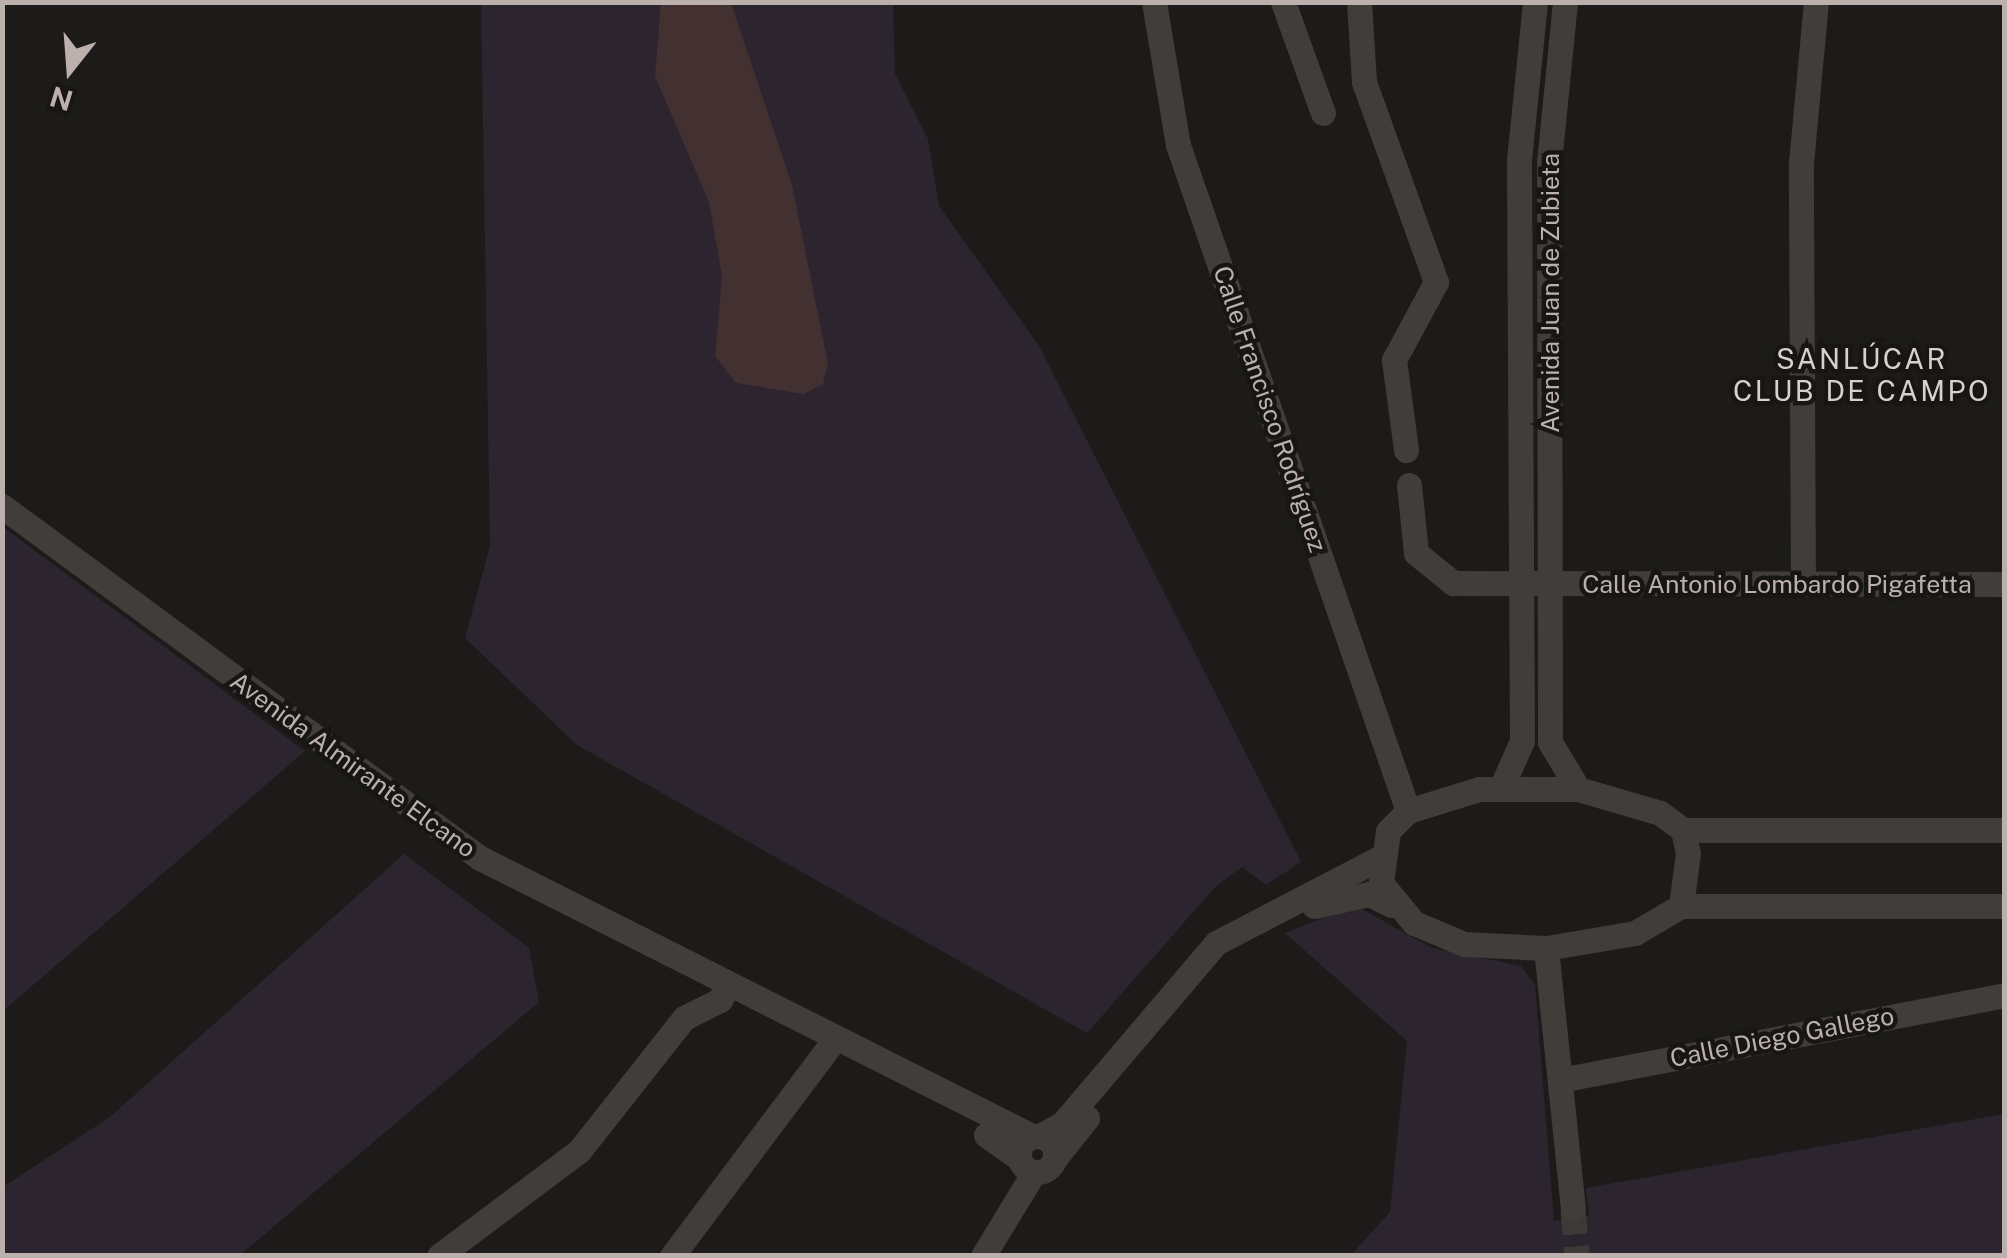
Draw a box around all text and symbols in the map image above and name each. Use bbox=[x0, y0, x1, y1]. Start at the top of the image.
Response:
north arrow bbox=[20, 20, 120, 120]
text: N bbox=[46, 80, 76, 118]
street label: Avenida Juan de Zubieta bbox=[1535, 153, 1565, 433]
street label: Calle Francisco Rodríguez bbox=[1207, 262, 1333, 556]
district label: SANLÚCAR CLUB DE CAMPO bbox=[1733, 342, 1991, 408]
street label: Calle Antonio Lombardo Pigafetta bbox=[1582, 569, 1972, 599]
street label: Avenida Almirante Elcano bbox=[224, 666, 482, 864]
street label: Calle Diego Gallego bbox=[1667, 1001, 1897, 1073]

